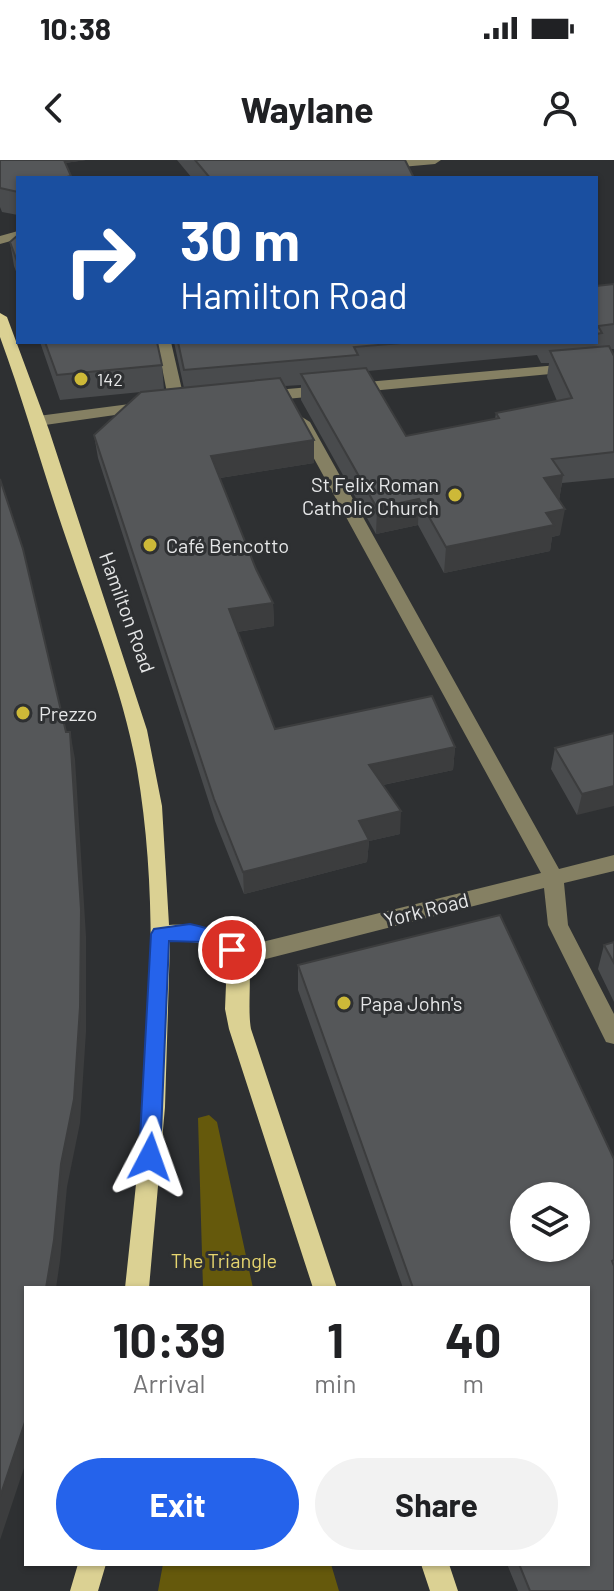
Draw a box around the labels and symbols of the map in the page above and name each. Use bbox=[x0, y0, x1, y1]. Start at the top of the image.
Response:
place label: 142 bbox=[97, 368, 123, 390]
marker: 142 bbox=[72, 370, 90, 388]
place label: St Felix Roman Catholic Church bbox=[302, 472, 439, 519]
marker: St Felix Roman Catholic Church bbox=[446, 486, 464, 504]
place label: Café Bencotto bbox=[166, 533, 289, 557]
marker: Café Bencotto bbox=[141, 536, 159, 554]
street label: Hamilton Road bbox=[95, 548, 161, 676]
place label: Prezzo bbox=[39, 701, 97, 725]
marker: Prezzo bbox=[14, 704, 32, 722]
street label: York Road bbox=[381, 887, 471, 931]
pin bbox=[198, 916, 266, 984]
place label: Papa John's bbox=[360, 991, 462, 1015]
marker: Papa John's bbox=[335, 994, 353, 1012]
position arrow bbox=[108, 1115, 192, 1199]
park label: The Triangle bbox=[171, 1248, 277, 1272]

